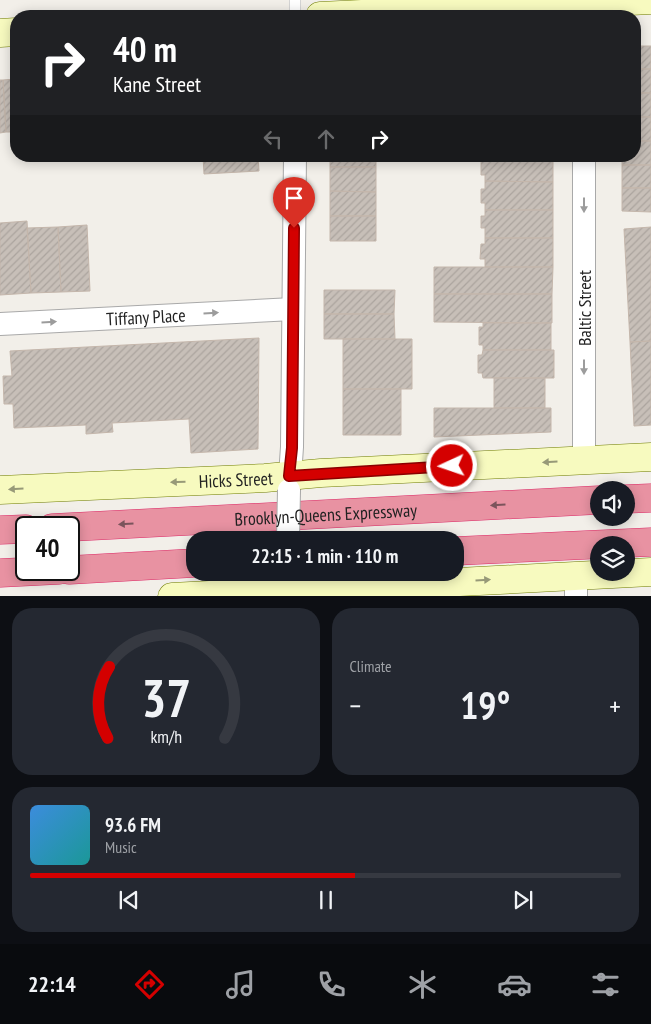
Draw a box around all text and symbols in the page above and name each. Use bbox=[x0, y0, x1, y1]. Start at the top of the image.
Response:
text: 40 m bbox=[113, 26, 177, 72]
icon: right bbox=[30, 30, 95, 95]
text: Kane Street bbox=[113, 70, 201, 98]
icon: left bbox=[259, 125, 287, 153]
icon: ahead bbox=[312, 125, 340, 153]
icon: right bbox=[365, 125, 393, 153]
pin bbox=[273, 177, 315, 228]
icon: arrive bbox=[280, 184, 308, 212]
one-way arrow bbox=[580, 197, 588, 213]
street label: Baltic Street bbox=[573, 270, 596, 346]
street label: Tiffany Place bbox=[106, 303, 186, 330]
one-way arrow bbox=[203, 309, 219, 317]
one-way arrow bbox=[41, 317, 57, 325]
one-way arrow bbox=[580, 360, 588, 376]
position arrow bbox=[425, 439, 477, 491]
one-way arrow bbox=[542, 458, 558, 466]
street label: Hicks Street bbox=[198, 466, 274, 492]
one-way arrow bbox=[170, 479, 186, 487]
map controls bbox=[590, 481, 635, 581]
button: sound bbox=[590, 481, 635, 526]
one-way arrow bbox=[7, 486, 23, 494]
street label: Brooklyn-Queens Expressway bbox=[234, 498, 418, 530]
one-way arrow bbox=[489, 502, 505, 510]
speed limit sign: 40 bbox=[15, 516, 80, 581]
one-way arrow bbox=[117, 520, 133, 528]
button: layers bbox=[590, 536, 635, 581]
text: 22:15 · 1 min · 110 m bbox=[252, 544, 398, 568]
one-way arrow bbox=[475, 576, 491, 584]
text: Climate bbox=[350, 656, 392, 676]
text: 37 bbox=[141, 664, 191, 731]
text: 19° bbox=[460, 680, 510, 729]
text: − bbox=[350, 687, 361, 724]
text: + bbox=[609, 687, 621, 724]
text: km/h bbox=[150, 725, 182, 748]
text: 93.6 FM bbox=[105, 813, 161, 837]
text: Music bbox=[105, 837, 137, 857]
icon: previous bbox=[115, 886, 143, 914]
icon: pause bbox=[312, 886, 340, 914]
icon: next bbox=[509, 886, 537, 914]
icon: directions bbox=[132, 967, 167, 1002]
icon: music bbox=[223, 967, 258, 1002]
icon: phone bbox=[314, 967, 349, 1002]
icon: climate bbox=[405, 967, 440, 1002]
icon: car bbox=[497, 967, 532, 1002]
icon: filters bbox=[588, 967, 623, 1002]
text: 22:14 bbox=[28, 970, 76, 998]

